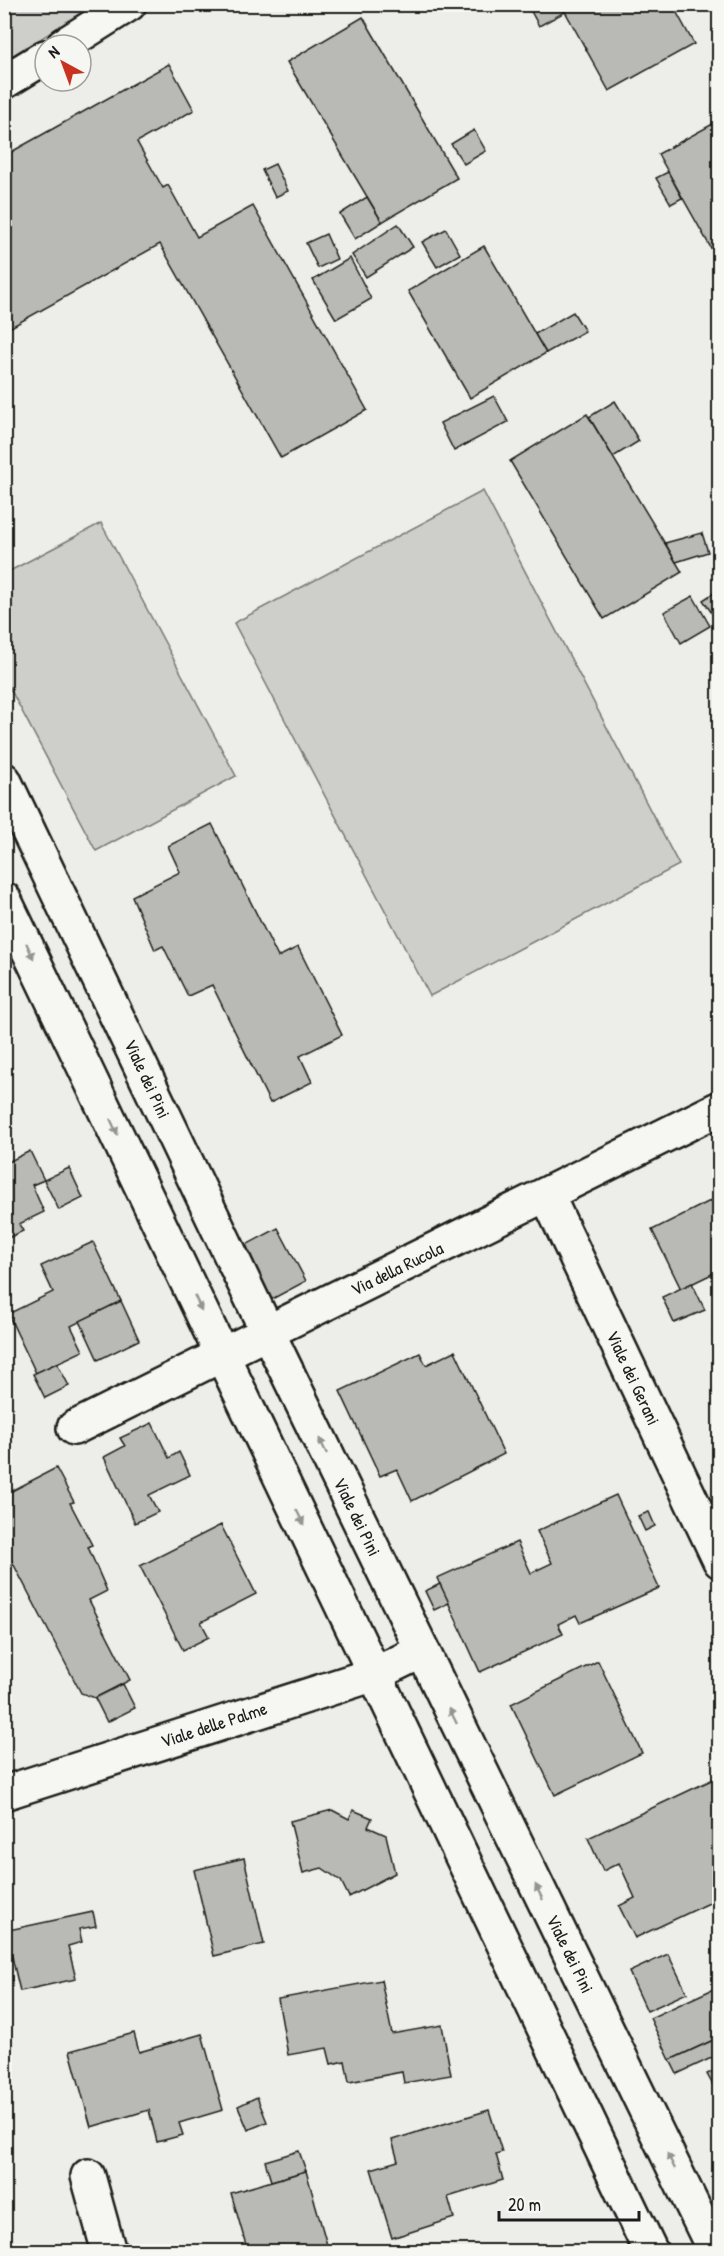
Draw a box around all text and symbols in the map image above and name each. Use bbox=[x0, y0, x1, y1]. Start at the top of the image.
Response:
north arrow bbox=[33, 33, 93, 93]
text: N bbox=[43, 40, 64, 63]
one-way arrow bbox=[25, 943, 34, 960]
street label: Viale dei Pini bbox=[118, 1035, 177, 1122]
one-way arrow bbox=[109, 1119, 118, 1136]
street label: Via della Rucola bbox=[346, 1235, 447, 1302]
one-way arrow bbox=[193, 1295, 202, 1312]
street label: Viale dei Gerani bbox=[601, 1326, 666, 1429]
one-way arrow bbox=[318, 1438, 327, 1455]
street label: Viale dei Pini bbox=[328, 1473, 387, 1560]
one-way arrow bbox=[295, 1508, 305, 1526]
street label: Viale delle Palme bbox=[157, 1696, 270, 1753]
one-way arrow bbox=[449, 1708, 458, 1725]
one-way arrow bbox=[534, 1883, 544, 1900]
street label: Viale dei Pini bbox=[541, 1910, 600, 1997]
one-way arrow bbox=[666, 2153, 675, 2170]
scale bar bbox=[499, 2184, 638, 2222]
text: 20 m bbox=[508, 2192, 541, 2217]

